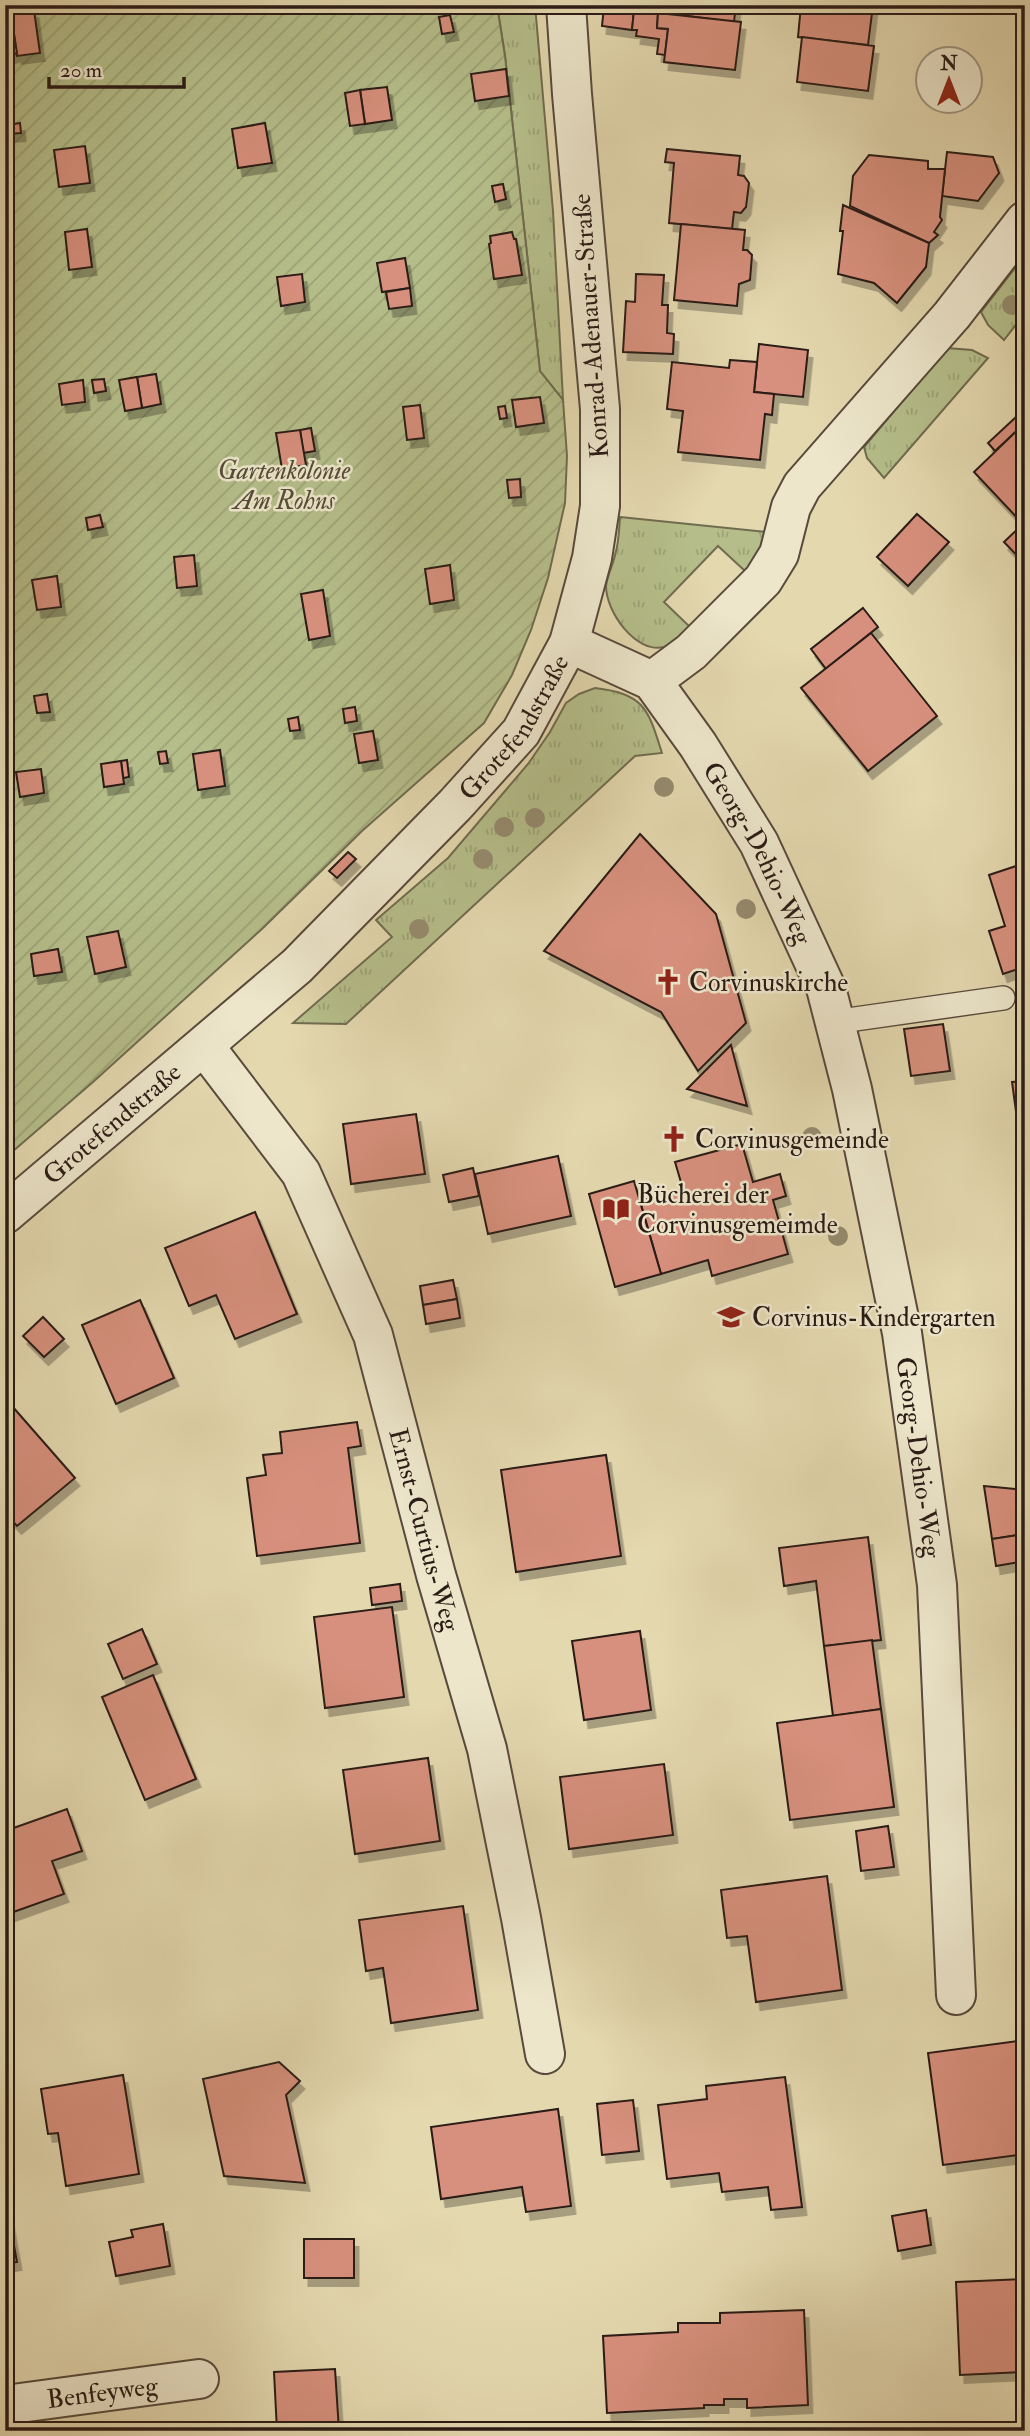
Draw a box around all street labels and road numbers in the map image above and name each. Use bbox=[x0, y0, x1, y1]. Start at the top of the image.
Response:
street label: Konrad-Adenauer-Straße bbox=[566, 192, 616, 459]
street label: Grotefendstraße bbox=[452, 649, 577, 807]
street label: Georg-Dehio-Weg bbox=[696, 756, 819, 951]
street label: Grotefendstraße bbox=[37, 1056, 188, 1192]
street label: Georg-Dehio-Weg bbox=[888, 1355, 948, 1561]
street label: Ernst-Curtius-Weg bbox=[381, 1425, 467, 1636]
street label: Benfeyweg bbox=[45, 2370, 161, 2416]

